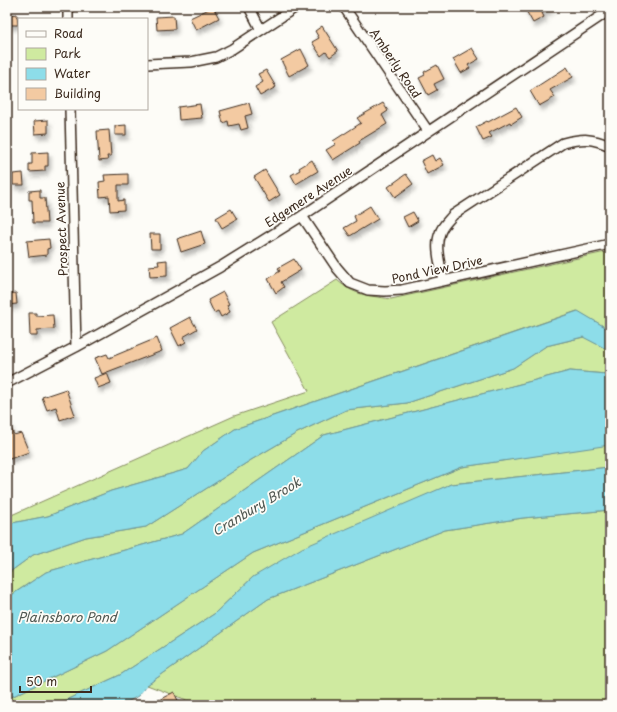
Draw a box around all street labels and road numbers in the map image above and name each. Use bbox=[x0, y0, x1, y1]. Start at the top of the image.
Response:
street label: Amberly Road bbox=[366, 24, 426, 102]
street label: Edgemere Avenue bbox=[261, 161, 356, 231]
street label: Prospect Avenue bbox=[50, 181, 72, 277]
street label: Pond View Drive bbox=[390, 251, 484, 287]

